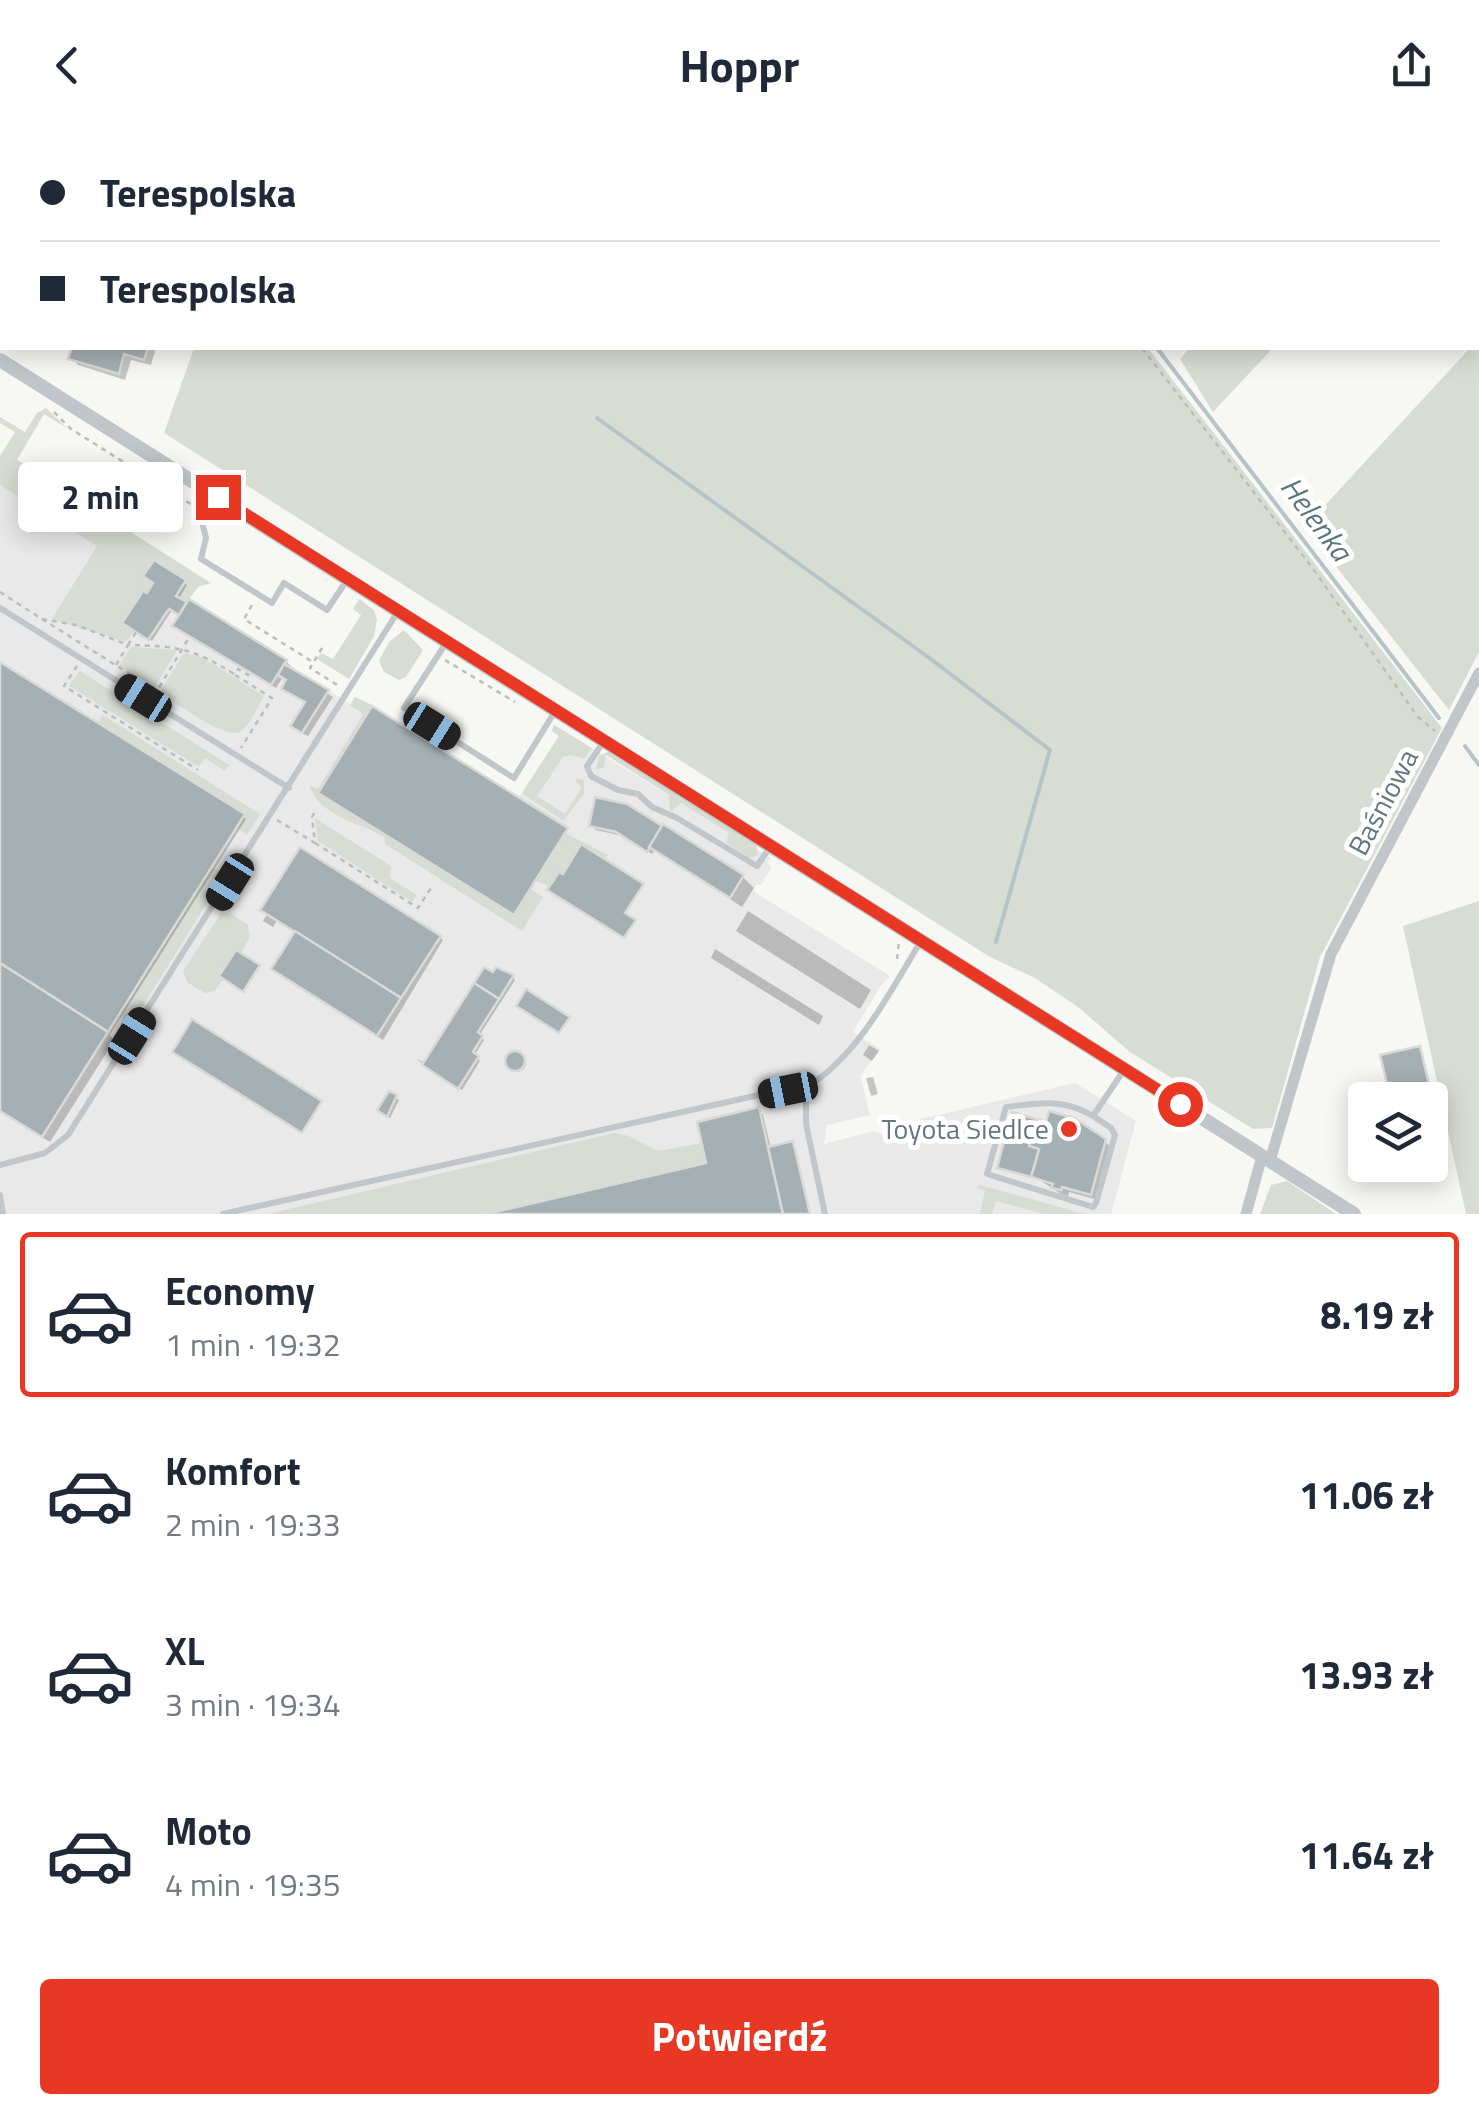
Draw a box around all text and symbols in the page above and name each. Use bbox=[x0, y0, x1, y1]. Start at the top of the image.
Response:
text: Hoppr bbox=[680, 31, 799, 99]
icon: back bbox=[40, 38, 95, 93]
icon: share bbox=[1384, 38, 1439, 93]
text: Terespolska bbox=[100, 164, 296, 222]
text: Terespolska bbox=[100, 260, 296, 318]
callout: 2 min bbox=[18, 462, 183, 532]
water label: Helenka bbox=[1270, 466, 1365, 572]
text: 2 min bbox=[62, 473, 139, 521]
route end bbox=[196, 475, 241, 520]
car bbox=[110, 669, 176, 727]
car bbox=[399, 697, 465, 755]
street label: Baśniowa bbox=[1336, 741, 1429, 863]
car bbox=[201, 849, 259, 915]
car bbox=[103, 1003, 161, 1069]
car bbox=[756, 1070, 820, 1110]
route start bbox=[1158, 1082, 1203, 1127]
map controls bbox=[1348, 1082, 1448, 1182]
button: layers bbox=[1348, 1082, 1448, 1182]
place label: Toyota Siedlce bbox=[881, 1107, 1049, 1150]
marker: Toyota Siedlce bbox=[1058, 1118, 1080, 1140]
text: Economy bbox=[165, 1262, 315, 1320]
icon: car bbox=[45, 1270, 135, 1360]
text: 8.19 zł bbox=[1320, 1286, 1434, 1344]
text: 1 min · 19:32 bbox=[165, 1320, 341, 1368]
text: Komfort bbox=[165, 1442, 301, 1500]
icon: car bbox=[45, 1450, 135, 1540]
text: 11.06 zł bbox=[1299, 1466, 1434, 1524]
text: 2 min · 19:33 bbox=[165, 1500, 341, 1548]
text: XL bbox=[165, 1622, 205, 1680]
icon: car bbox=[45, 1630, 135, 1720]
text: 13.93 zł bbox=[1299, 1646, 1434, 1704]
text: 3 min · 19:34 bbox=[165, 1680, 341, 1728]
text: Moto bbox=[165, 1802, 252, 1860]
icon: car bbox=[45, 1810, 135, 1900]
text: 11.64 zł bbox=[1299, 1826, 1434, 1884]
text: 4 min · 19:35 bbox=[165, 1860, 341, 1908]
button: Potwierdź bbox=[40, 1979, 1439, 2094]

